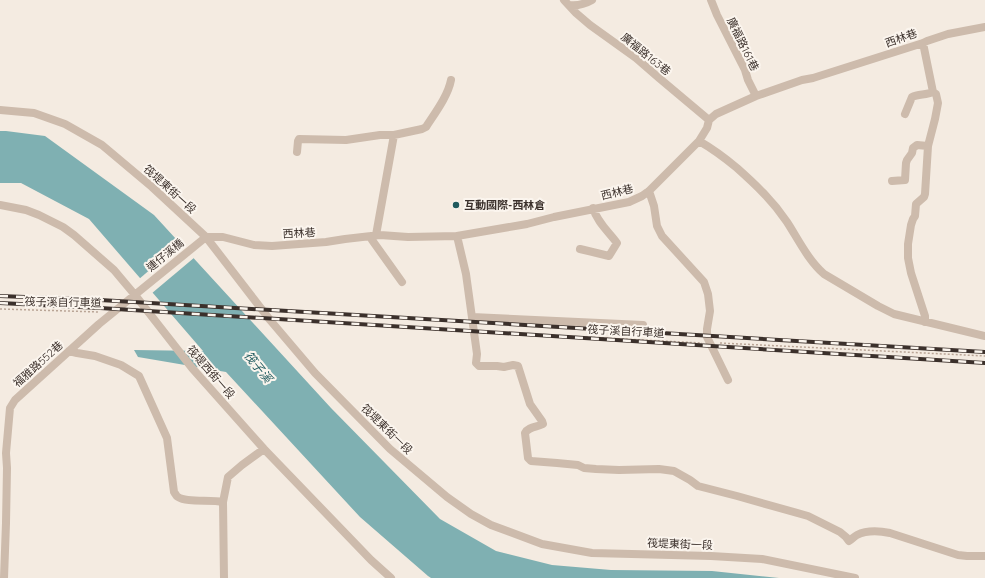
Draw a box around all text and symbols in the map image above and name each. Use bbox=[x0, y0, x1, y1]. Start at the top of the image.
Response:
street label: 廣福路161巷 bbox=[724, 15, 762, 73]
street label: 西林巷 bbox=[883, 26, 919, 50]
street label: 廣福路163巷 bbox=[618, 30, 674, 78]
street label: 筏堤東街一段 bbox=[141, 162, 199, 216]
street label: 西林巷 bbox=[599, 181, 635, 203]
place label: 互動國際-西林倉 bbox=[464, 198, 545, 212]
marker: 互動國際-西林倉 bbox=[451, 200, 461, 210]
street label: 西林巷 bbox=[282, 225, 316, 241]
street label: 連仔溪橋 bbox=[143, 236, 187, 274]
street label: 筏子溪自行車道 bbox=[24, 294, 102, 310]
street label: 筏子溪自行車道 bbox=[587, 322, 665, 340]
street label: 福雅路552巷 bbox=[10, 338, 66, 390]
street label: 筏堤西街一段 bbox=[184, 343, 238, 401]
water label: 筏子溪 bbox=[241, 348, 277, 387]
street label: 筏堤東街一段 bbox=[358, 401, 416, 457]
street label: 筏堤東街一段 bbox=[647, 536, 713, 552]

